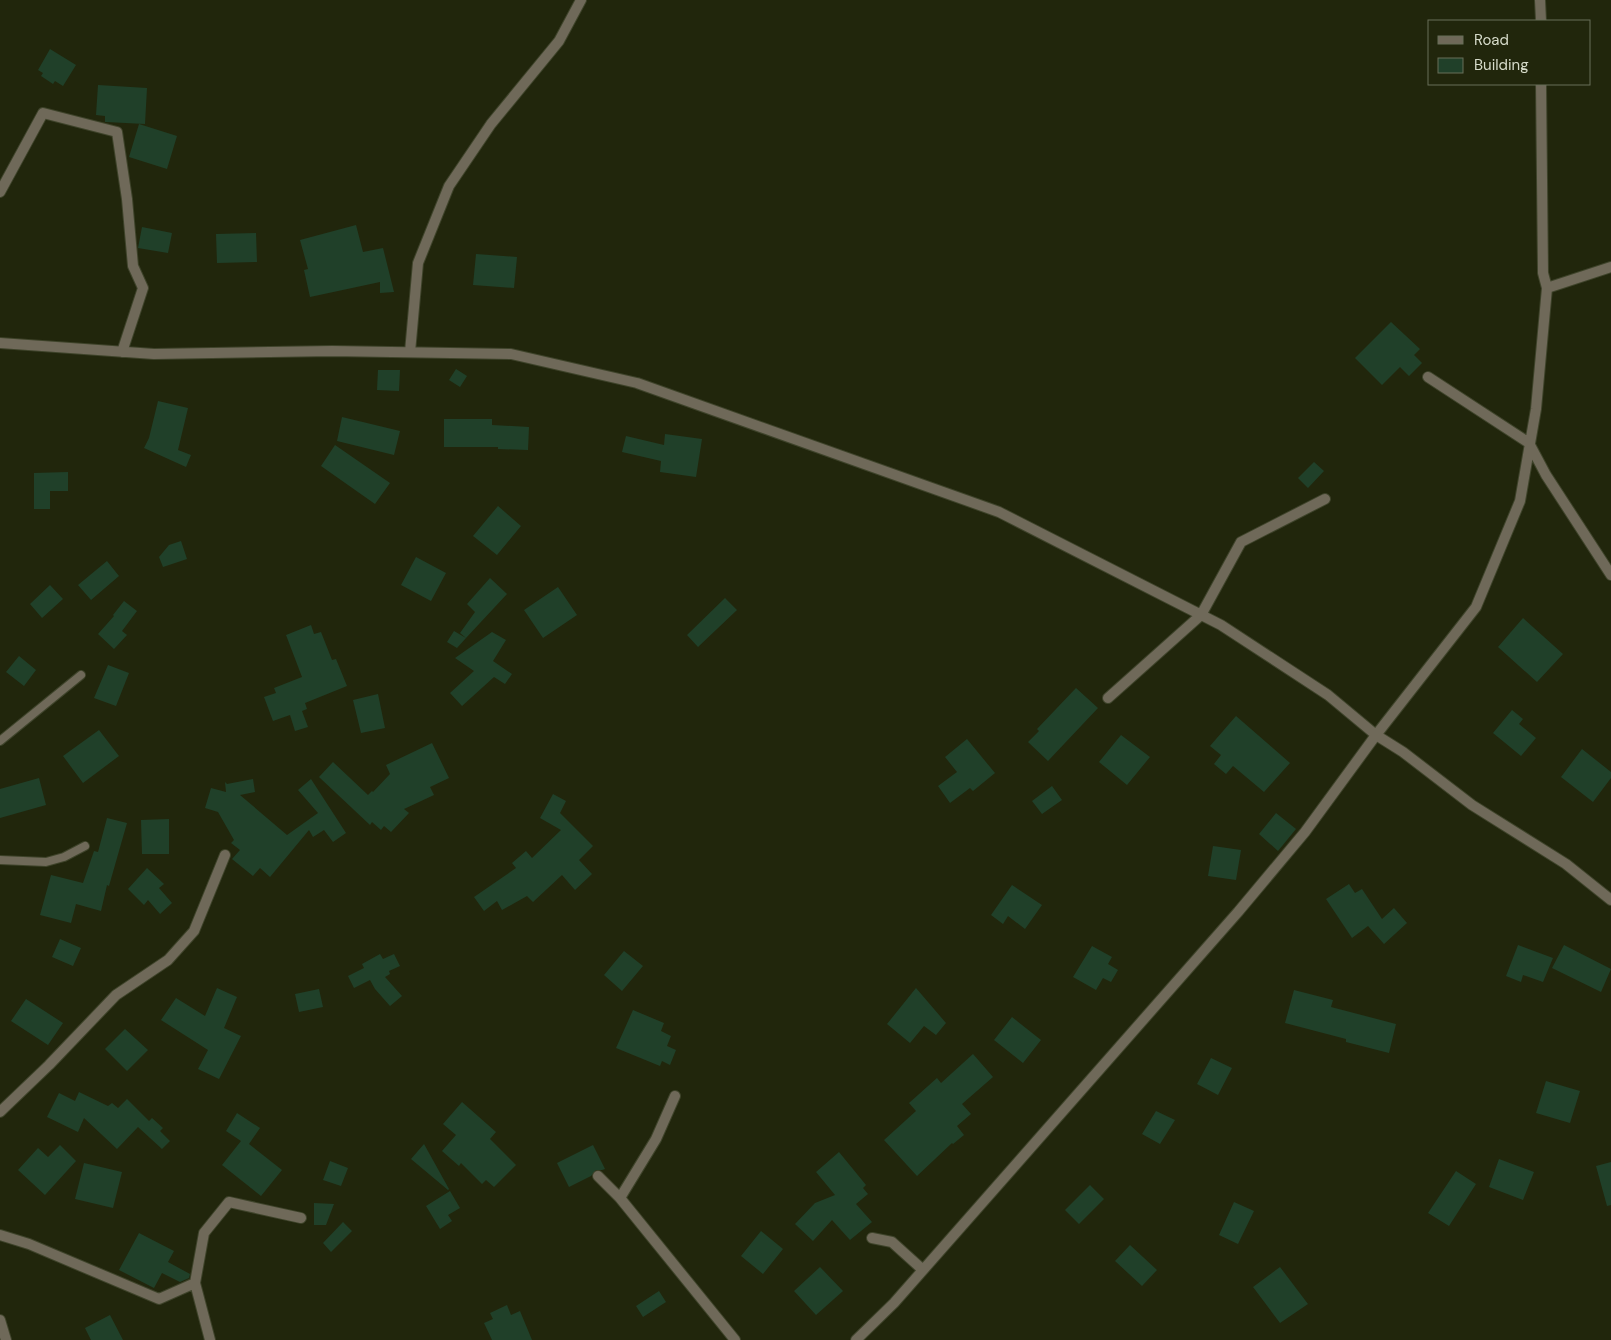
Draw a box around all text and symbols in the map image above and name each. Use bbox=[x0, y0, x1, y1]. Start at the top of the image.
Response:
legend bbox=[1428, 20, 1591, 85]
text: Road bbox=[1474, 30, 1509, 50]
text: Building bbox=[1474, 55, 1529, 75]

